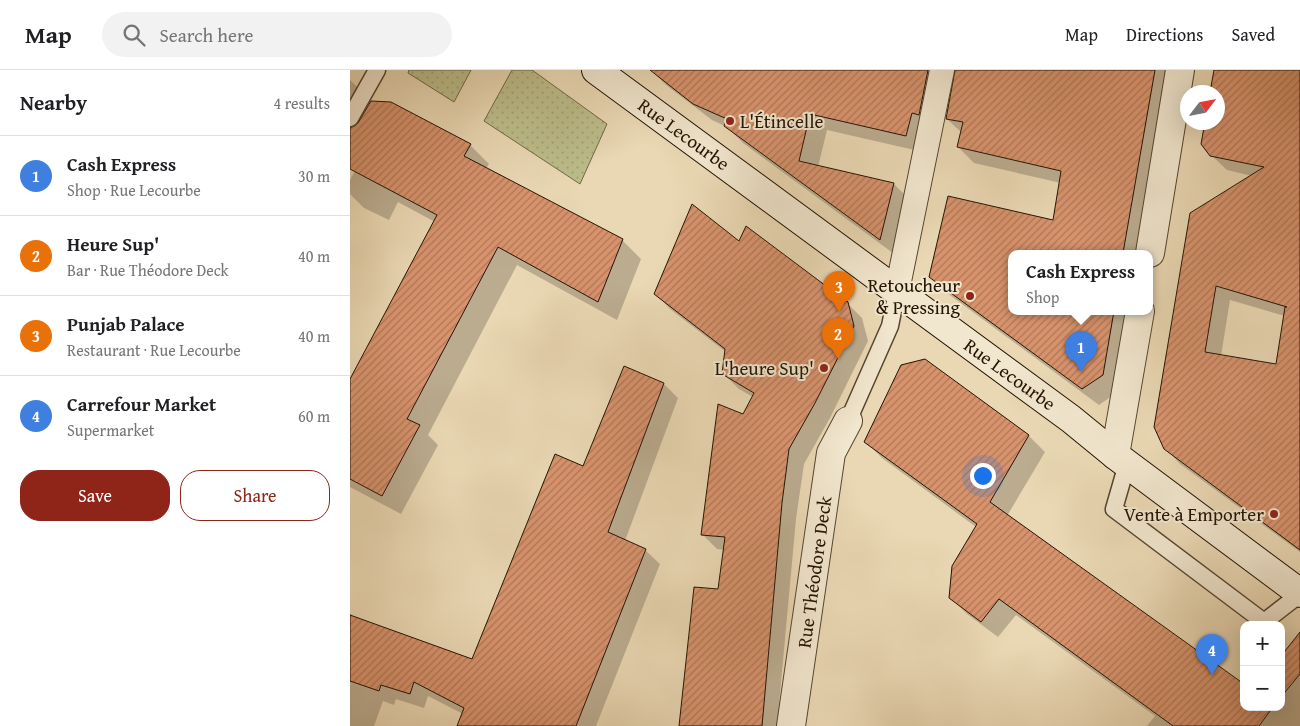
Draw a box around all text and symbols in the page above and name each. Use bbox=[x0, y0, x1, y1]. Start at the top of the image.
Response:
search box bbox=[102, 12, 452, 57]
text: Map bbox=[25, 17, 72, 52]
icon: search bbox=[120, 21, 148, 49]
text: Search here bbox=[160, 21, 253, 49]
text: Map bbox=[1065, 21, 1098, 48]
text: Directions bbox=[1126, 21, 1203, 48]
text: Saved bbox=[1231, 21, 1275, 48]
north arrow bbox=[1180, 85, 1225, 130]
text: Nearby bbox=[20, 87, 87, 118]
text: 4 results bbox=[273, 91, 330, 115]
street label: Rue Lecourbe bbox=[632, 91, 736, 177]
place label: L'Étincelle bbox=[740, 107, 823, 135]
marker: L'Étincelle bbox=[724, 115, 736, 127]
text: Cash Express bbox=[67, 150, 176, 178]
text: 1 bbox=[32, 164, 40, 188]
text: 30 m bbox=[298, 164, 330, 188]
text: Shop · Rue Lecourbe bbox=[67, 178, 201, 202]
text: Heure Sup' bbox=[67, 230, 159, 258]
text: 2 bbox=[32, 244, 40, 268]
text: 40 m bbox=[298, 244, 330, 268]
popup bbox=[1008, 250, 1153, 315]
text: Cash Express bbox=[1026, 257, 1135, 285]
text: Bar · Rue Théodore Deck bbox=[67, 258, 229, 282]
pin: 3 bbox=[823, 271, 855, 312]
place label: Retoucheur & Pressing bbox=[868, 271, 961, 321]
text: Shop bbox=[1026, 285, 1060, 309]
marker: Retoucheur & Pressing bbox=[964, 290, 976, 302]
text: Punjab Palace bbox=[67, 310, 185, 338]
pin: 2 bbox=[822, 318, 854, 359]
text: 3 bbox=[32, 324, 40, 348]
text: 40 m bbox=[298, 324, 330, 348]
street label: Rue Lecourbe bbox=[958, 331, 1062, 417]
pin: 1 bbox=[1065, 331, 1097, 372]
text: Restaurant · Rue Lecourbe bbox=[67, 338, 241, 362]
place label: L'heure Sup' bbox=[715, 354, 814, 382]
marker: L'heure Sup' bbox=[818, 362, 830, 374]
text: Carrefour Market bbox=[67, 390, 216, 418]
text: 4 bbox=[32, 404, 40, 428]
text: 60 m bbox=[298, 404, 330, 428]
text: Supermarket bbox=[67, 418, 154, 442]
your location bbox=[970, 463, 996, 489]
button: Save bbox=[20, 470, 170, 521]
button: Share bbox=[180, 470, 330, 521]
street label: Rue Théodore Deck bbox=[789, 494, 839, 650]
place label: Vente à Emporter bbox=[1124, 500, 1264, 528]
marker: Vente à Emporter bbox=[1268, 508, 1280, 520]
map controls bbox=[1240, 621, 1285, 711]
button: + bbox=[1240, 621, 1285, 666]
pin: 4 bbox=[1196, 634, 1228, 675]
button: − bbox=[1240, 666, 1285, 711]

